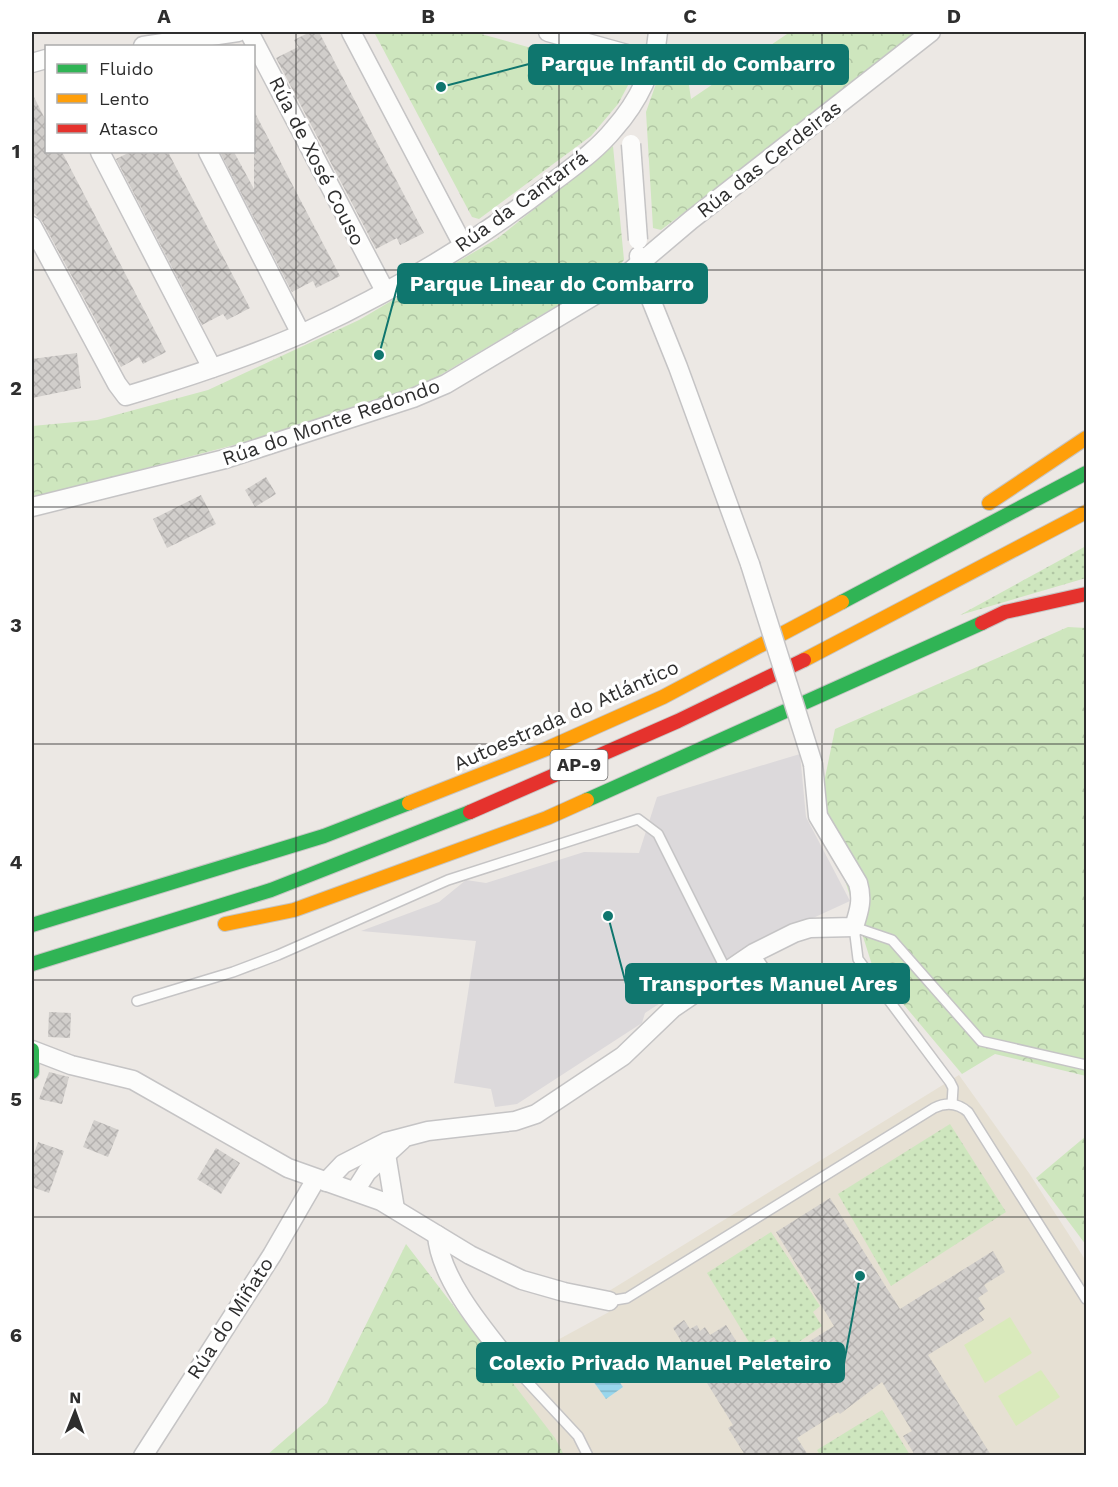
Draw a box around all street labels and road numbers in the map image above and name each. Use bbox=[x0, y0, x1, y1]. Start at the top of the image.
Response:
street label: Rúa de Xosé Couso bbox=[264, 72, 370, 250]
street label: Rúa das Cerdeiras bbox=[692, 95, 846, 223]
street label: Rúa da Cantarrá bbox=[450, 145, 592, 257]
street label: Rúa do Monte Redondo bbox=[219, 373, 443, 471]
street label: Autoestrada do Atlántico bbox=[450, 654, 682, 776]
road number: AP-9 bbox=[550, 750, 608, 780]
street label: Rúa do Miñato bbox=[182, 1253, 278, 1383]

